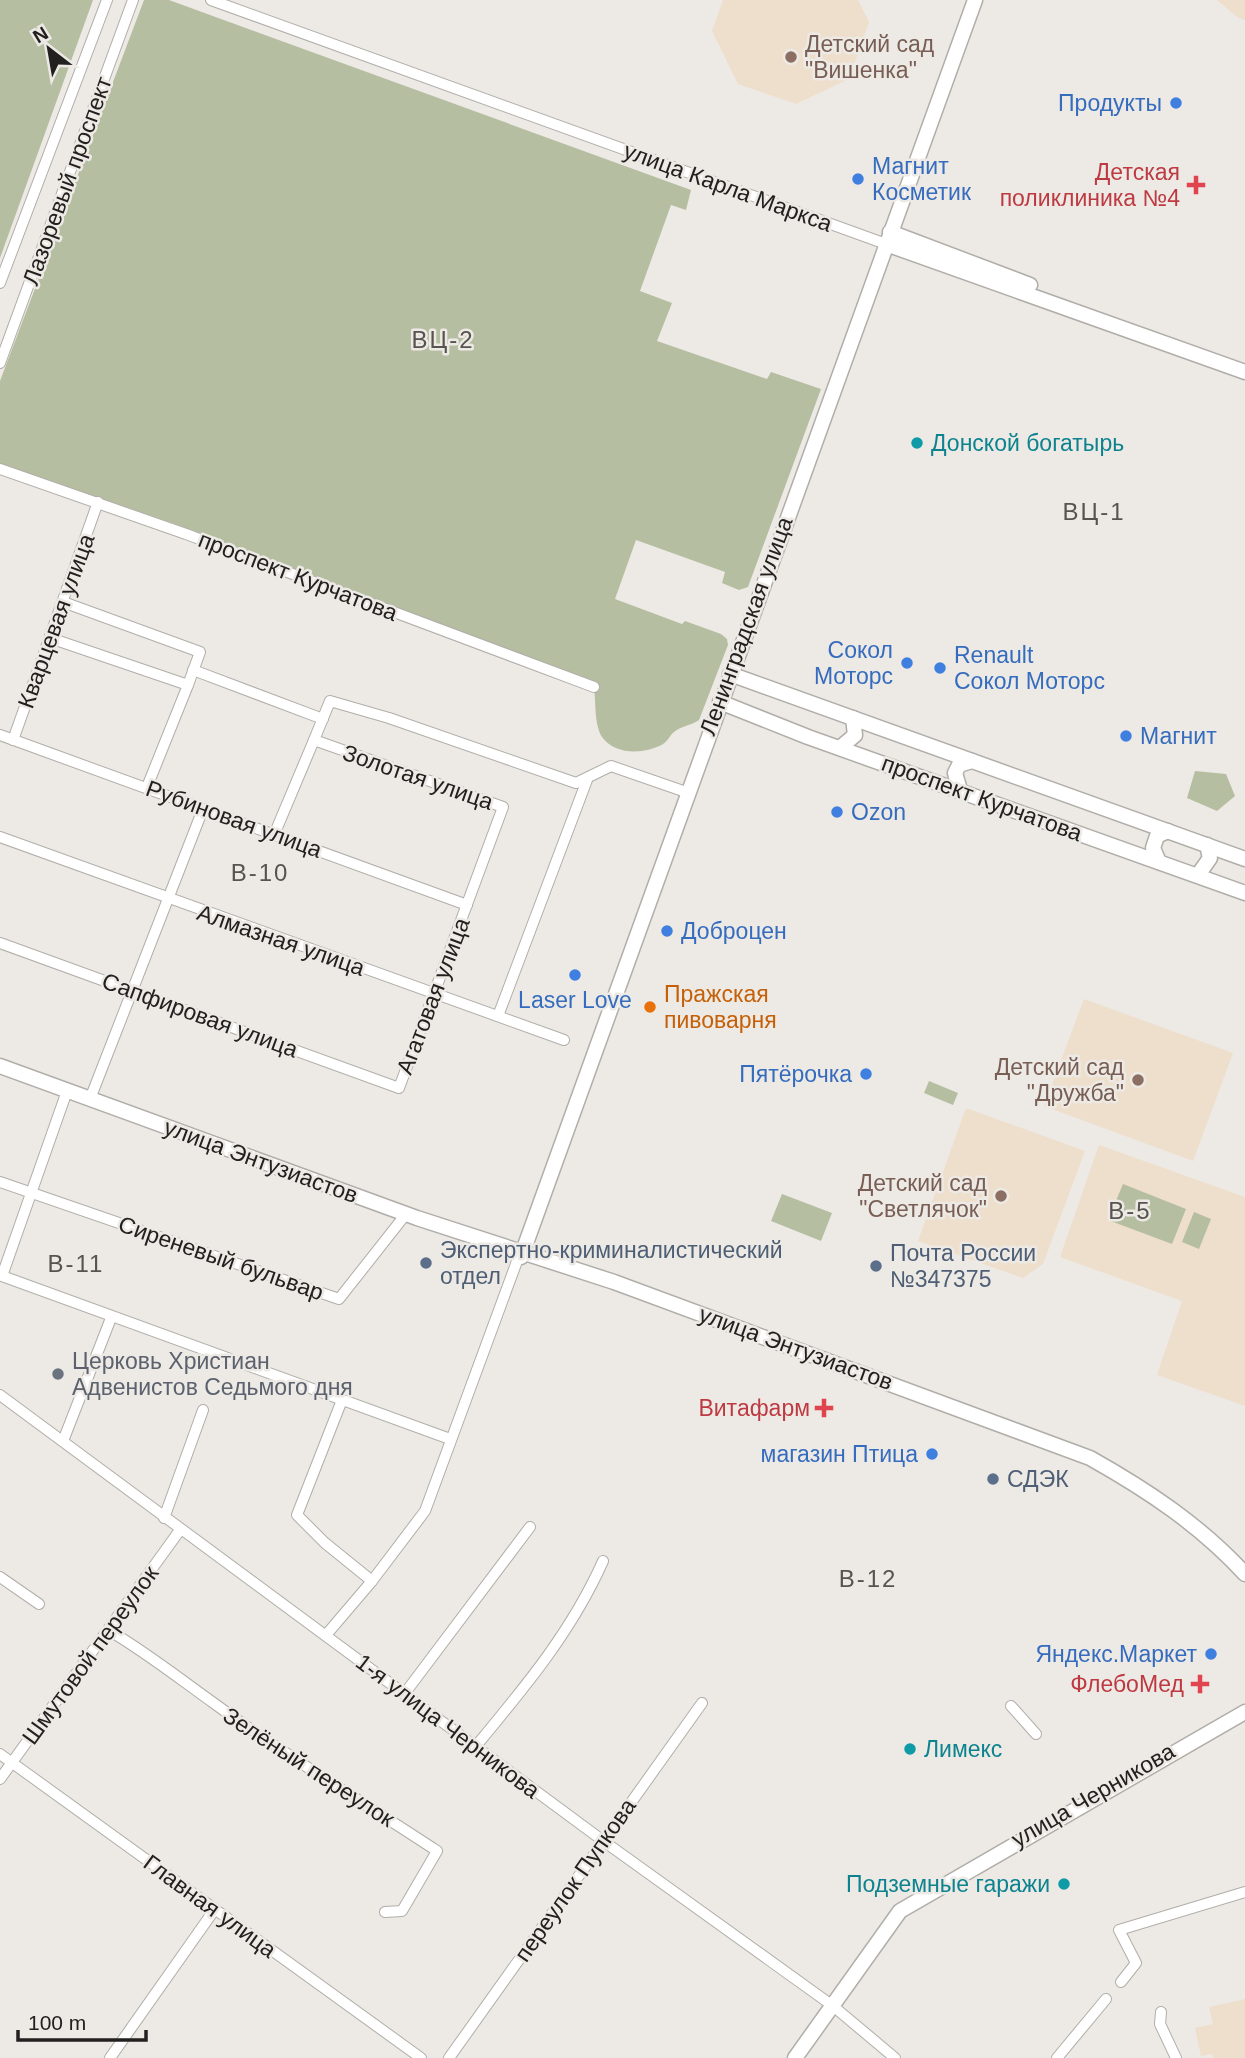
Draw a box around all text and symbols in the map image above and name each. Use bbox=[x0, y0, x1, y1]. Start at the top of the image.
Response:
north arrow bbox=[14, 14, 84, 84]
text: N bbox=[29, 22, 52, 47]
place label: Детский сад "Вишенка" bbox=[805, 31, 935, 83]
marker: Детский сад "Вишенка" bbox=[783, 49, 799, 65]
street label: Лазоревый проспект bbox=[17, 73, 117, 289]
place label: Продукты bbox=[1058, 90, 1162, 116]
marker: Продукты bbox=[1168, 95, 1184, 111]
street label: улица Карла Маркса bbox=[620, 137, 836, 237]
place label: Магнит Косметик bbox=[872, 153, 972, 205]
place label: Детская поликлиника №4 bbox=[1000, 159, 1180, 211]
marker: Магнит Косметик bbox=[850, 171, 866, 187]
marker: Детская поликлиника №4 bbox=[1186, 175, 1206, 195]
district label: ВЦ-2 bbox=[411, 326, 475, 353]
place label: Донской богатырь bbox=[931, 430, 1124, 456]
marker: Донской богатырь bbox=[909, 435, 925, 451]
district label: ВЦ-1 bbox=[1062, 498, 1126, 525]
street label: Ленинградская улица bbox=[694, 513, 798, 739]
street label: проспект Курчатова bbox=[195, 526, 401, 626]
street label: Кварцевая улица bbox=[12, 530, 100, 712]
place label: Сокол Моторс bbox=[814, 637, 893, 689]
place label: Renault Сокол Моторс bbox=[954, 642, 1105, 694]
marker: Сокол Моторс bbox=[899, 655, 915, 671]
marker: Renault Сокол Моторс bbox=[932, 660, 948, 676]
place label: Магнит bbox=[1140, 723, 1217, 749]
marker: Магнит bbox=[1118, 728, 1134, 744]
street label: Золотая улица bbox=[339, 739, 497, 815]
street label: проспект Курчатова bbox=[878, 750, 1086, 846]
street label: Рубиновая улица bbox=[142, 775, 326, 863]
place label: Ozon bbox=[851, 799, 906, 825]
marker: Ozon bbox=[829, 804, 845, 820]
district label: В-10 bbox=[231, 859, 289, 886]
street label: Алмазная улица bbox=[194, 899, 368, 981]
street label: Агатовая улица bbox=[391, 914, 475, 1078]
place label: Доброцен bbox=[681, 918, 787, 944]
marker: Доброцен bbox=[659, 923, 675, 939]
marker: Laser Love bbox=[567, 967, 583, 983]
street label: Сапфировая улица bbox=[99, 968, 302, 1063]
place label: Пражская пивоварня bbox=[664, 981, 777, 1033]
place label: Laser Love bbox=[518, 987, 632, 1013]
marker: Пражская пивоварня bbox=[642, 999, 658, 1015]
place label: Детский сад "Дружба" bbox=[995, 1054, 1125, 1106]
place label: Пятёрочка bbox=[739, 1061, 852, 1087]
marker: Пятёрочка bbox=[858, 1066, 874, 1082]
marker: Детский сад "Дружба" bbox=[1130, 1072, 1146, 1088]
street label: улица Энтузиастов bbox=[161, 1114, 361, 1208]
place label: Детский сад "Светлячок" bbox=[858, 1170, 988, 1222]
marker: Детский сад "Светлячок" bbox=[993, 1188, 1009, 1204]
district label: В-5 bbox=[1108, 1197, 1152, 1224]
street label: Сиреневый бульвар bbox=[115, 1211, 327, 1305]
place label: Экспертно-криминалистический отдел bbox=[440, 1237, 783, 1289]
place label: Почта России №347375 bbox=[890, 1240, 1036, 1292]
district label: В-11 bbox=[48, 1250, 104, 1277]
marker: Экспертно-криминалистический отдел bbox=[418, 1255, 434, 1271]
marker: Почта России №347375 bbox=[868, 1258, 884, 1274]
street label: улица Энтузиастов bbox=[696, 1301, 896, 1395]
place label: Церковь Христиан Адвенистов Седьмого дня bbox=[72, 1348, 353, 1400]
marker: Церковь Христиан Адвенистов Седьмого дня bbox=[50, 1366, 66, 1382]
place label: Витафарм bbox=[698, 1395, 810, 1421]
marker: Витафарм bbox=[816, 1400, 832, 1416]
place label: магазин Птица bbox=[761, 1441, 918, 1467]
marker: магазин Птица bbox=[924, 1446, 940, 1462]
place label: СДЭК bbox=[1007, 1466, 1069, 1492]
marker: СДЭК bbox=[985, 1471, 1001, 1487]
street label: Шмутовой переулок bbox=[17, 1560, 164, 1749]
district label: В-12 bbox=[839, 1565, 897, 1592]
place label: Яндекс.Маркет bbox=[1035, 1641, 1197, 1667]
marker: Яндекс.Маркет bbox=[1203, 1646, 1219, 1662]
street label: 1-я улица Черникова bbox=[351, 1648, 545, 1804]
place label: ФлебоМед bbox=[1070, 1671, 1185, 1697]
marker: ФлебоМед bbox=[1190, 1674, 1210, 1694]
street label: Зелёный переулок bbox=[219, 1702, 400, 1833]
place label: Лимекс bbox=[924, 1736, 1002, 1762]
street label: улица Черникова bbox=[1007, 1738, 1179, 1852]
marker: Лимекс bbox=[902, 1741, 918, 1757]
street label: переулок Пупкова bbox=[509, 1793, 641, 1966]
street label: Главная улица bbox=[139, 1849, 281, 1963]
place label: Подземные гаражи bbox=[846, 1871, 1050, 1897]
marker: Подземные гаражи bbox=[1056, 1876, 1072, 1892]
scale bar bbox=[18, 1998, 145, 2042]
text: 100 m bbox=[28, 2011, 86, 2034]

